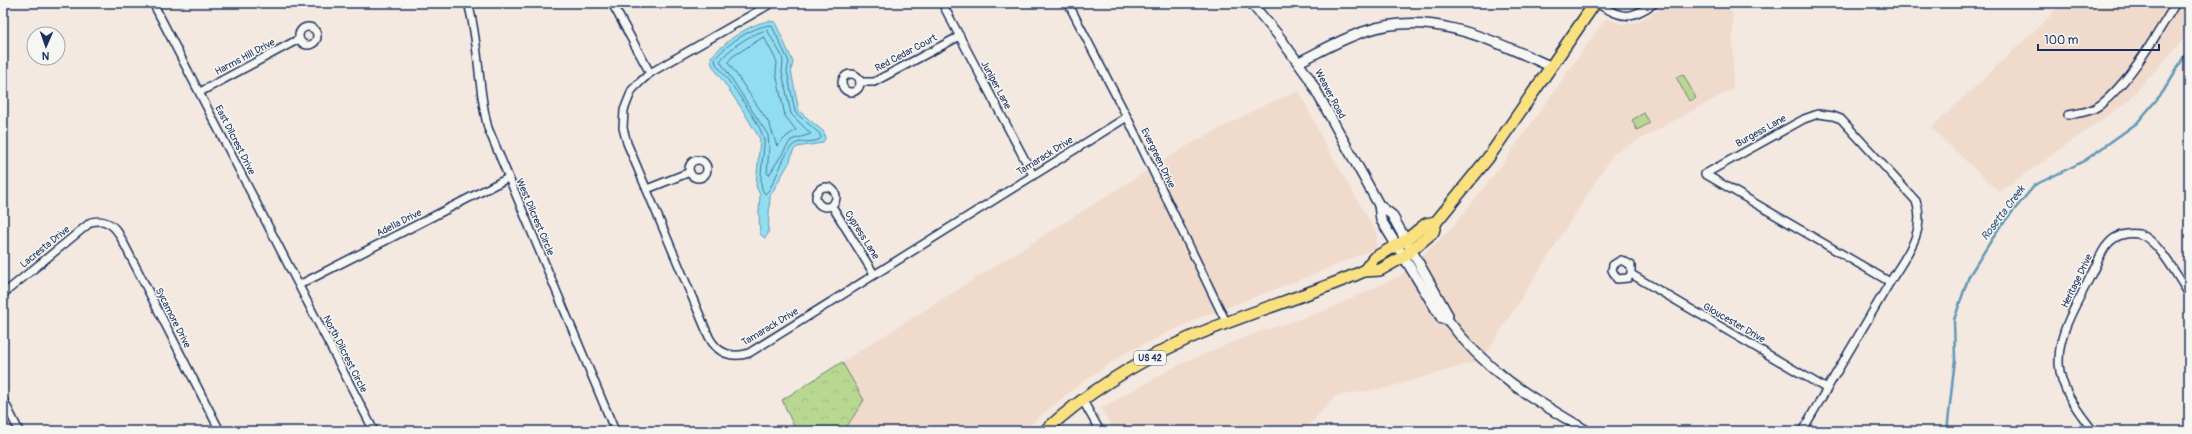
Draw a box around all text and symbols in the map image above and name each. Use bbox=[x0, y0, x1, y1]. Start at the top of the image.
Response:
north arrow bbox=[26, 26, 66, 66]
scale bar bbox=[2038, 26, 2159, 52]
street label: Red Cedar Court bbox=[873, 31, 940, 74]
text: 100 m bbox=[2044, 33, 2079, 48]
street label: Harms Hill Drive bbox=[213, 36, 277, 78]
text: N bbox=[41, 49, 50, 62]
street label: Juniper Lane bbox=[978, 59, 1014, 111]
street label: Weaver Road bbox=[1312, 67, 1348, 121]
street label: East Dilcrest Drive bbox=[212, 103, 258, 177]
street label: Burgess Lane bbox=[1734, 112, 1788, 150]
street label: Evergreen Drive bbox=[1138, 126, 1178, 190]
street label: Tamarack Drive bbox=[1015, 134, 1075, 178]
street label: West Dilcrest Circle bbox=[513, 177, 557, 257]
water label: Rosetta Creek bbox=[1978, 182, 2029, 243]
street label: Adella Drive bbox=[374, 206, 424, 240]
street label: Cypress Lane bbox=[842, 208, 882, 262]
street label: Lacresta Drive bbox=[18, 223, 72, 271]
street label: Heritage Drive bbox=[2059, 252, 2095, 310]
street label: Sycamore Drive bbox=[153, 286, 193, 350]
street label: Gloucester Drive bbox=[1701, 300, 1767, 346]
street label: Tamarack Drive bbox=[739, 305, 801, 349]
street label: North Dilcrest Circle bbox=[320, 313, 370, 395]
road number: US 42 bbox=[1134, 351, 1166, 365]

